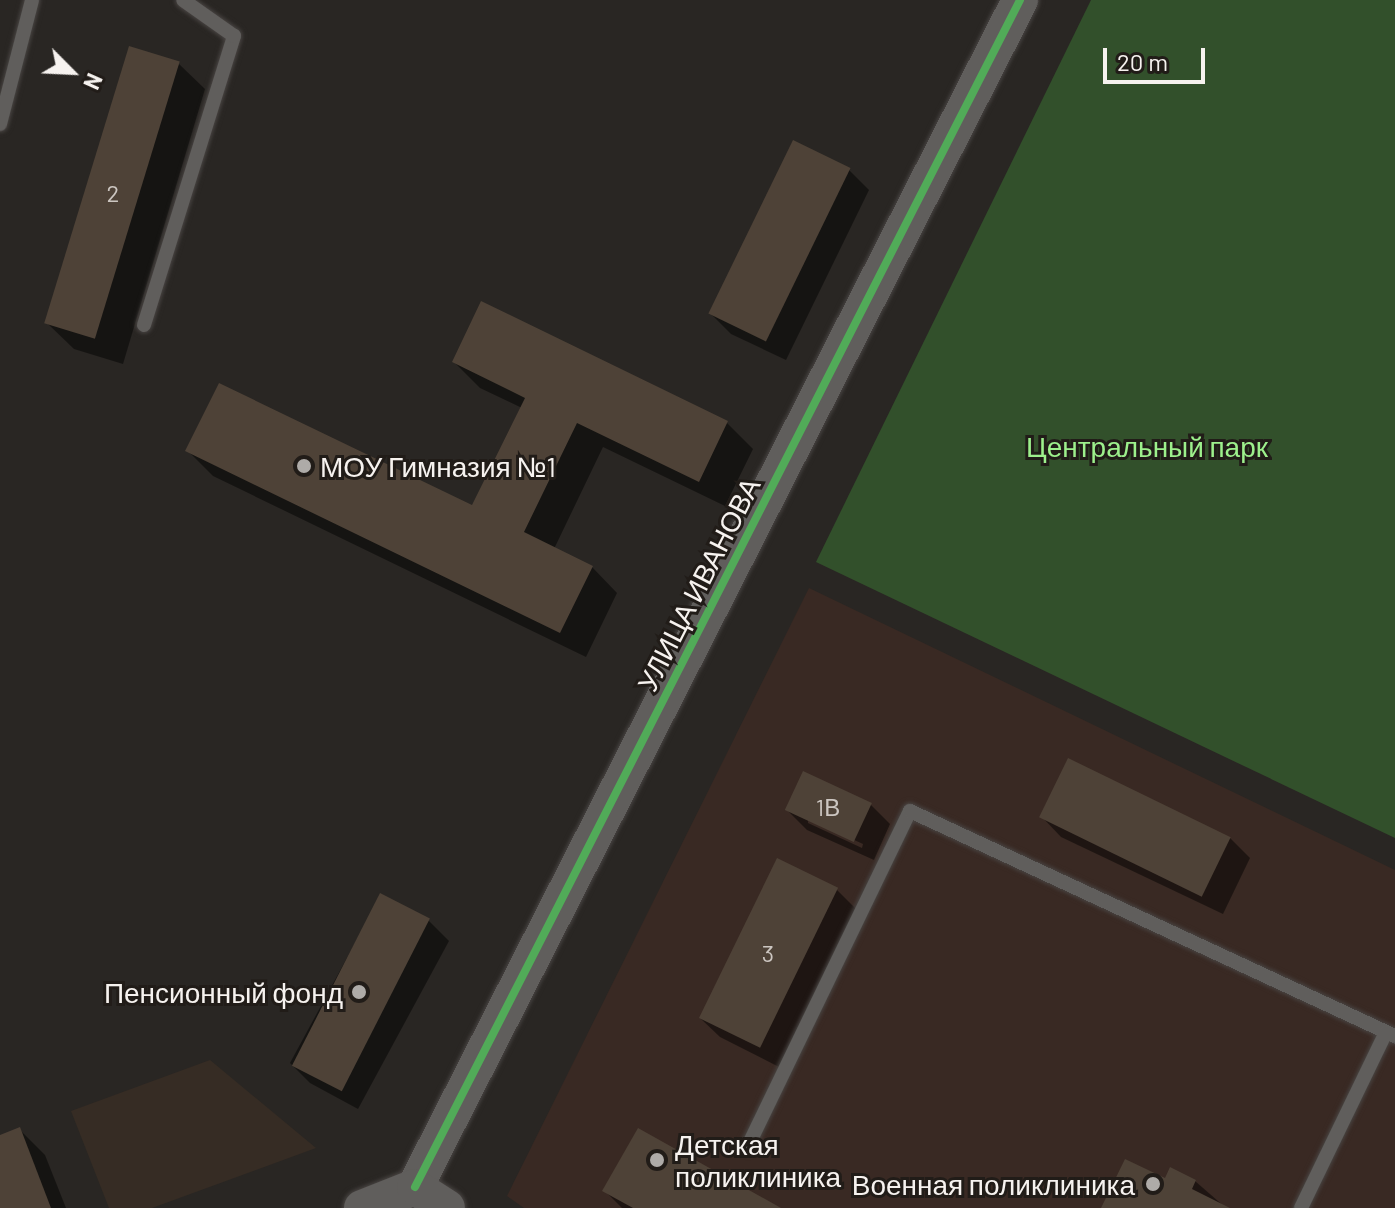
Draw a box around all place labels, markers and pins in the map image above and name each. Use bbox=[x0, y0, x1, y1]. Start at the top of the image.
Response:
place label: МОУ Гимназия №1 bbox=[320, 449, 556, 483]
marker: МОУ Гимназия №1 bbox=[295, 457, 313, 475]
place label: Пенсионный фонд bbox=[104, 975, 343, 1009]
marker: Пенсионный фонд bbox=[350, 983, 368, 1001]
place label: Детская поликлиника bbox=[675, 1127, 841, 1193]
marker: Детская поликлиника bbox=[646, 1149, 668, 1171]
place label: Военная поликлиника bbox=[852, 1167, 1135, 1201]
marker: Военная поликлиника bbox=[1142, 1173, 1164, 1195]

